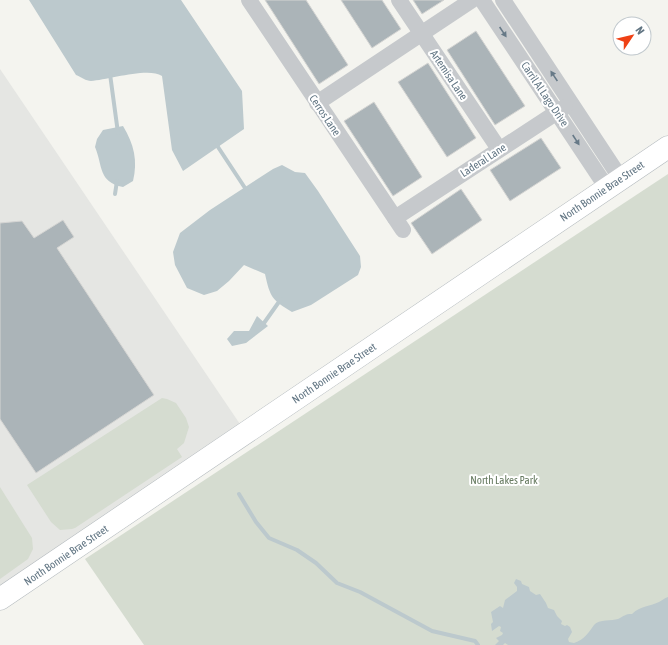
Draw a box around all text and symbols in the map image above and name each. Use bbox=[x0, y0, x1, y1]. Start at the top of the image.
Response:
north arrow bbox=[612, 16, 652, 56]
text: N bbox=[633, 24, 647, 36]
one-way arrow bbox=[500, 27, 507, 38]
street label: Artemisa Lane bbox=[428, 48, 470, 102]
street label: Carril Al Lago Drive bbox=[519, 59, 571, 129]
one-way arrow bbox=[550, 70, 557, 82]
street label: Cerros Lane bbox=[307, 92, 343, 138]
one-way arrow bbox=[572, 135, 580, 146]
street label: Laderal Lane bbox=[458, 141, 508, 179]
street label: North Bonnie Brae Street bbox=[558, 158, 646, 224]
street label: North Bonnie Brae Street bbox=[290, 340, 378, 406]
park label: North Lakes Park bbox=[470, 474, 538, 486]
street label: North Bonnie Brae Street bbox=[22, 522, 110, 588]

